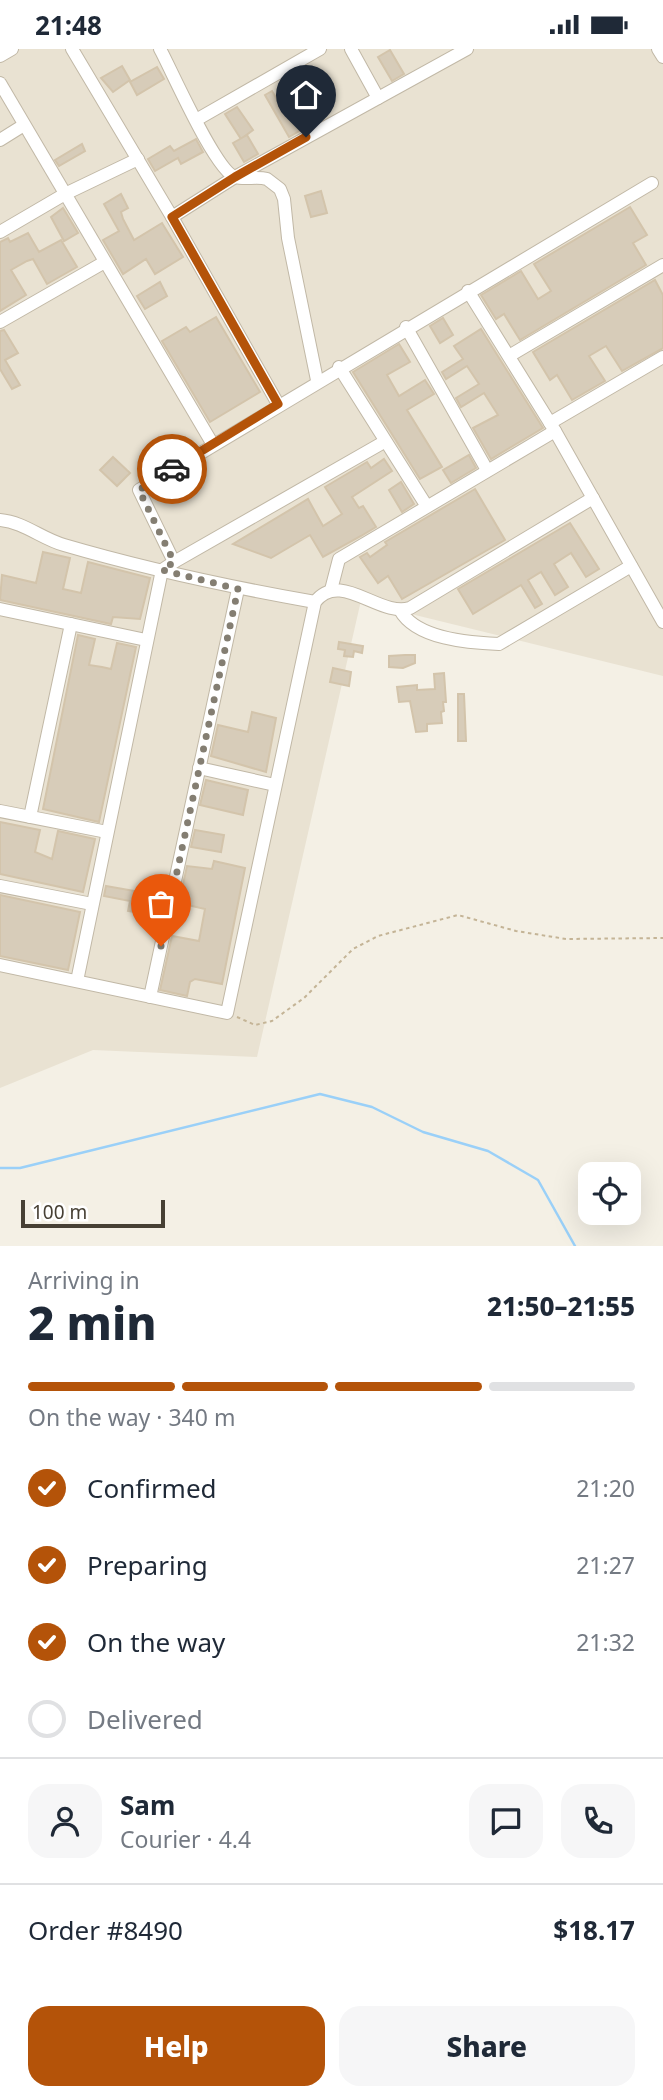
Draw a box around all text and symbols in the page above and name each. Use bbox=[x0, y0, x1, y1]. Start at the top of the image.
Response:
text: 21:48 bbox=[35, 7, 102, 43]
pin bbox=[276, 65, 336, 137]
icon: home bbox=[287, 76, 325, 114]
courier bbox=[137, 434, 207, 504]
icon: car bbox=[153, 450, 191, 488]
pin bbox=[131, 874, 191, 946]
icon: bag bbox=[142, 885, 180, 923]
map controls bbox=[578, 1162, 641, 1225]
button: locate bbox=[578, 1162, 641, 1225]
scale bar bbox=[21, 1197, 164, 1229]
text: 100 m bbox=[32, 1199, 87, 1225]
text: Arriving in bbox=[28, 1264, 140, 1296]
text: 21:50–21:55 bbox=[487, 1288, 635, 1324]
text: 2 min bbox=[28, 1291, 157, 1353]
text: On the way · 340 m bbox=[28, 1401, 235, 1433]
icon: check bbox=[28, 1469, 66, 1507]
text: Confirmed bbox=[87, 1470, 217, 1506]
text: 21:20 bbox=[576, 1472, 635, 1504]
icon: check bbox=[28, 1546, 66, 1584]
text: Preparing bbox=[87, 1547, 208, 1583]
text: 21:27 bbox=[576, 1549, 635, 1581]
icon: check bbox=[28, 1623, 66, 1661]
text: On the way bbox=[87, 1624, 225, 1660]
text: 21:32 bbox=[576, 1626, 635, 1658]
text: Delivered bbox=[87, 1701, 203, 1737]
button: person bbox=[28, 1784, 102, 1858]
button: chat bbox=[469, 1784, 543, 1858]
button: phone bbox=[561, 1784, 635, 1858]
text: Sam bbox=[120, 1787, 175, 1823]
text: Courier · 4.4 bbox=[120, 1823, 251, 1855]
text: Order #8490 bbox=[28, 1912, 183, 1948]
text: $18.17 bbox=[553, 1912, 635, 1948]
button: Help bbox=[28, 2006, 325, 2086]
button: Share bbox=[339, 2006, 635, 2086]

